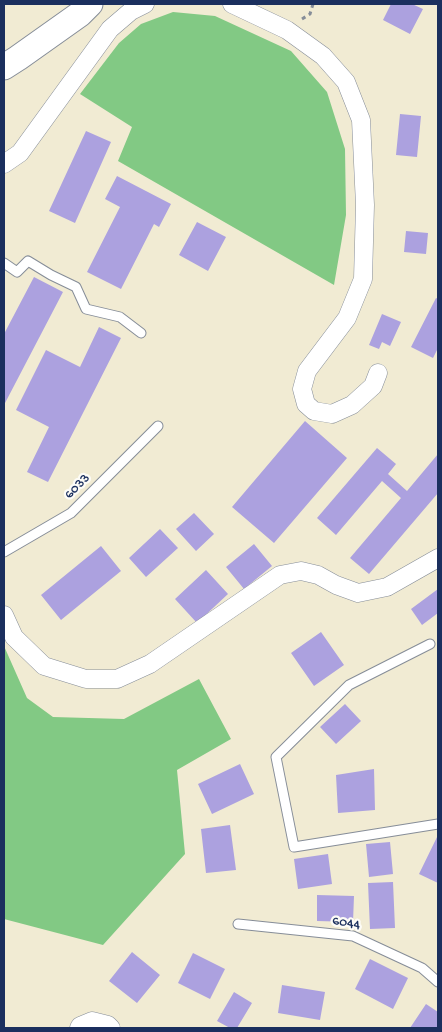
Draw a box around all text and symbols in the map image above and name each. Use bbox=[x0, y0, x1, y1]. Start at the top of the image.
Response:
street label: 6033 bbox=[62, 471, 94, 503]
street label: 6044 bbox=[331, 913, 361, 935]

